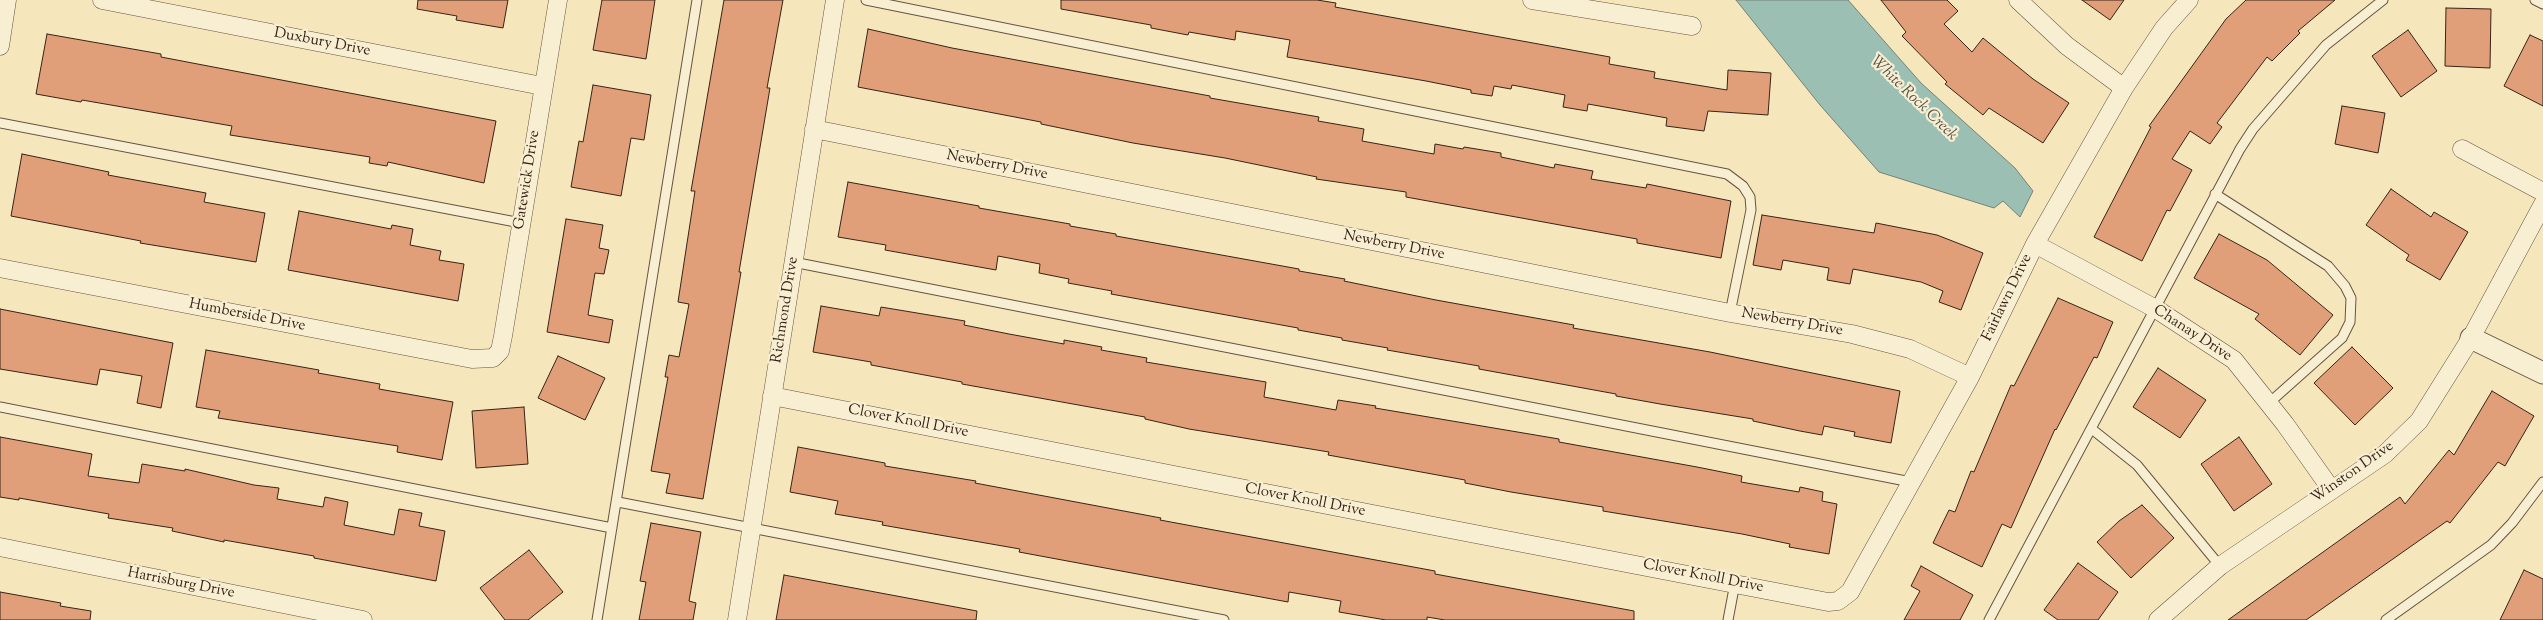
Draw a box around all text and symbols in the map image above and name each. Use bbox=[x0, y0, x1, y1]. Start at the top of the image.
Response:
street label: Duxbury Drive bbox=[272, 25, 372, 61]
water label: White Rock Creek bbox=[1865, 53, 1961, 145]
street label: Gatewick Drive bbox=[511, 129, 545, 231]
street label: Newberry Drive bbox=[945, 147, 1049, 185]
street label: Newberry Drive bbox=[1342, 227, 1446, 265]
street label: Fairlawn Drive bbox=[1979, 251, 2037, 345]
street label: Richmond Drive bbox=[769, 256, 803, 364]
street label: Humberside Drive bbox=[187, 296, 307, 336]
street label: Chanay Drive bbox=[2149, 302, 2235, 366]
street label: Newberry Drive bbox=[1740, 305, 1844, 341]
street label: Clover Knoll Drive bbox=[846, 401, 970, 443]
street label: Winston Drive bbox=[2308, 438, 2398, 508]
street label: Clover Knoll Drive bbox=[1243, 480, 1367, 522]
street label: Clover Knoll Drive bbox=[1641, 556, 1765, 598]
street label: Harrisburg Drive bbox=[126, 565, 236, 603]

